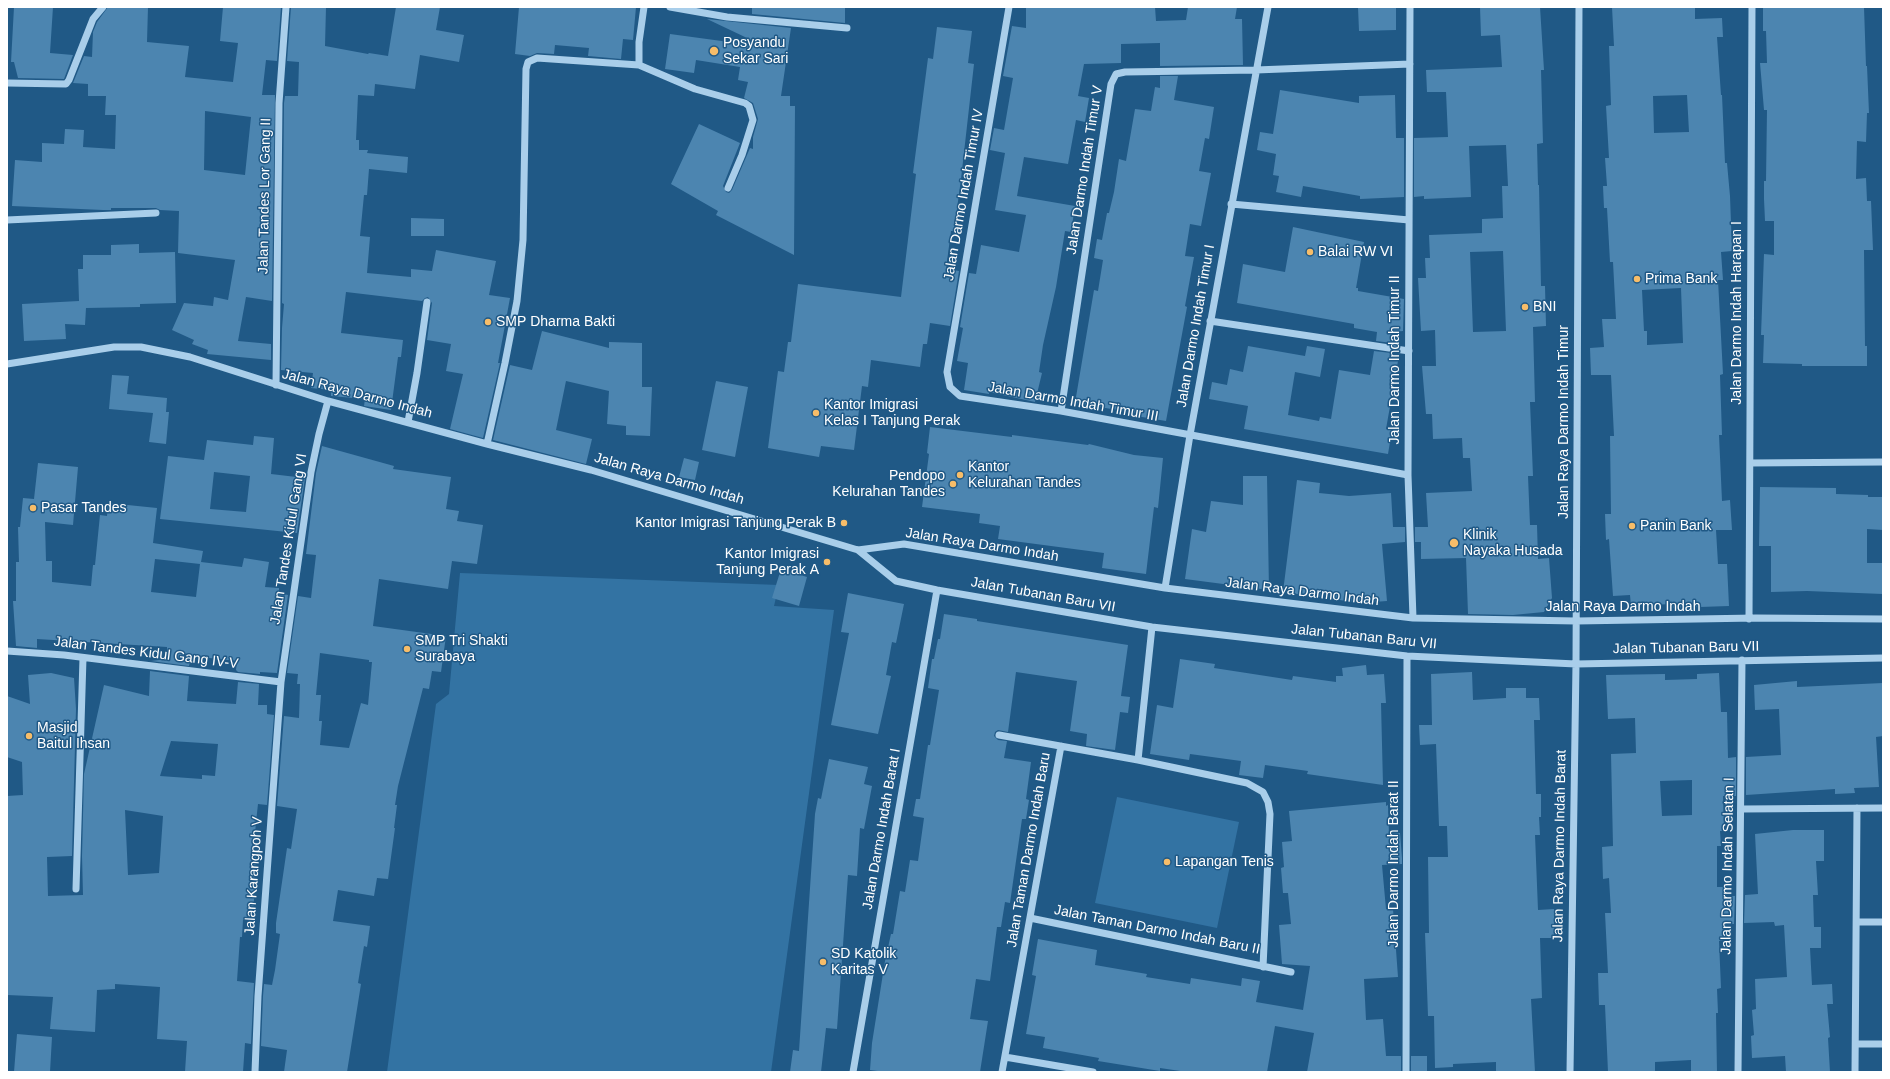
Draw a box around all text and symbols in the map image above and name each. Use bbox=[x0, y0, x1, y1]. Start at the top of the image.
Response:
place label: Posyandu Sekar Sari bbox=[723, 35, 788, 68]
marker: Posyandu Sekar Sari bbox=[708, 45, 720, 57]
street label: Jalan Darmo Indah Timur V bbox=[1063, 84, 1107, 256]
street label: Jalan Darmo Indah Timur IV bbox=[941, 108, 987, 282]
street label: Jalan Tandes Lor Gang II bbox=[255, 118, 275, 274]
street label: Jalan Darmo Indah Harapan I bbox=[1729, 221, 1745, 405]
street label: Jalan Darmo Indah Timur I bbox=[1173, 243, 1219, 409]
place label: Balai RW VI bbox=[1318, 244, 1393, 260]
marker: Balai RW VI bbox=[1305, 247, 1315, 257]
place label: Prima Bank bbox=[1645, 271, 1717, 287]
marker: Prima Bank bbox=[1632, 274, 1642, 284]
street label: Jalan Darmo Indah Timur II bbox=[1387, 275, 1403, 445]
place label: BNI bbox=[1533, 299, 1556, 315]
marker: BNI bbox=[1520, 302, 1530, 312]
place label: SMP Dharma Bakti bbox=[496, 314, 615, 330]
marker: SMP Dharma Bakti bbox=[483, 317, 493, 327]
street label: Jalan Raya Darmo Indah Timur bbox=[1556, 325, 1572, 519]
street label: Jalan Raya Darmo Indah bbox=[280, 366, 434, 422]
street label: Jalan Darmo Indah Timur III bbox=[986, 379, 1160, 425]
place label: Kantor Imigrasi Kelas I Tanjung Perak bbox=[824, 397, 960, 430]
marker: Kantor Imigrasi Kelas I Tanjung Perak bbox=[811, 408, 821, 418]
street label: Jalan Raya Darmo Indah bbox=[592, 450, 746, 508]
street label: Jalan Tandes Kidul Gang VI bbox=[267, 452, 311, 626]
place label: Kantor Kelurahan Tandes bbox=[968, 459, 1081, 492]
place label: Pendopo Kelurahan Tandes bbox=[832, 468, 945, 500]
marker: Kantor Kelurahan Tandes bbox=[955, 470, 965, 480]
marker: Pendopo Kelurahan Tandes bbox=[948, 479, 958, 489]
place label: Pasar Tandes bbox=[41, 500, 127, 516]
marker: Pasar Tandes bbox=[28, 503, 38, 513]
place label: Kantor Imigrasi Tanjung Perak B bbox=[635, 515, 836, 531]
marker: Kantor Imigrasi Tanjung Perak B bbox=[839, 518, 849, 528]
place label: Panin Bank bbox=[1640, 518, 1712, 534]
marker: Panin Bank bbox=[1627, 521, 1637, 531]
street label: Jalan Raya Darmo Indah bbox=[904, 525, 1060, 565]
place label: Klinik Nayaka Husada bbox=[1463, 527, 1563, 560]
marker: Klinik Nayaka Husada bbox=[1448, 537, 1460, 549]
place label: Kantor Imigrasi Tanjung Perak A bbox=[716, 546, 819, 578]
marker: Kantor Imigrasi Tanjung Perak A bbox=[822, 557, 832, 567]
street label: Jalan Tubanan Baru VII bbox=[969, 574, 1117, 616]
street label: Jalan Raya Darmo Indah bbox=[1224, 574, 1380, 610]
street label: Jalan Raya Darmo Indah bbox=[1546, 599, 1700, 615]
street label: Jalan Tubanan Baru VII bbox=[1290, 621, 1438, 653]
street label: Jalan Tandes Kidul Gang IV-V bbox=[53, 633, 239, 673]
place label: SMP Tri Shakti Surabaya bbox=[415, 633, 508, 666]
street label: Jalan Tubanan Baru VII bbox=[1613, 638, 1759, 658]
marker: SMP Tri Shakti Surabaya bbox=[402, 644, 412, 654]
place label: Masjid Baitul Ihsan bbox=[37, 720, 110, 752]
marker: Masjid Baitul Ihsan bbox=[24, 731, 34, 741]
street label: Jalan Darmo Indah Barat I bbox=[860, 747, 904, 911]
street label: Jalan Raya Darmo Indah Barat bbox=[1550, 750, 1570, 942]
street label: Jalan Taman Darmo Indah Baru bbox=[1004, 751, 1054, 949]
street label: Jalan Darmo Indah Selatan I bbox=[1718, 777, 1738, 955]
street label: Jalan Darmo Indah Barat II bbox=[1386, 780, 1402, 948]
street label: Jalan Karangpoh V bbox=[241, 816, 267, 936]
place label: Lapangan Tenis bbox=[1175, 854, 1274, 870]
marker: Lapangan Tenis bbox=[1162, 857, 1172, 867]
street label: Jalan Taman Darmo Indah Baru II bbox=[1053, 902, 1261, 958]
place label: SD Katolik Karitas V bbox=[831, 946, 896, 978]
marker: SD Katolik Karitas V bbox=[818, 957, 828, 967]

